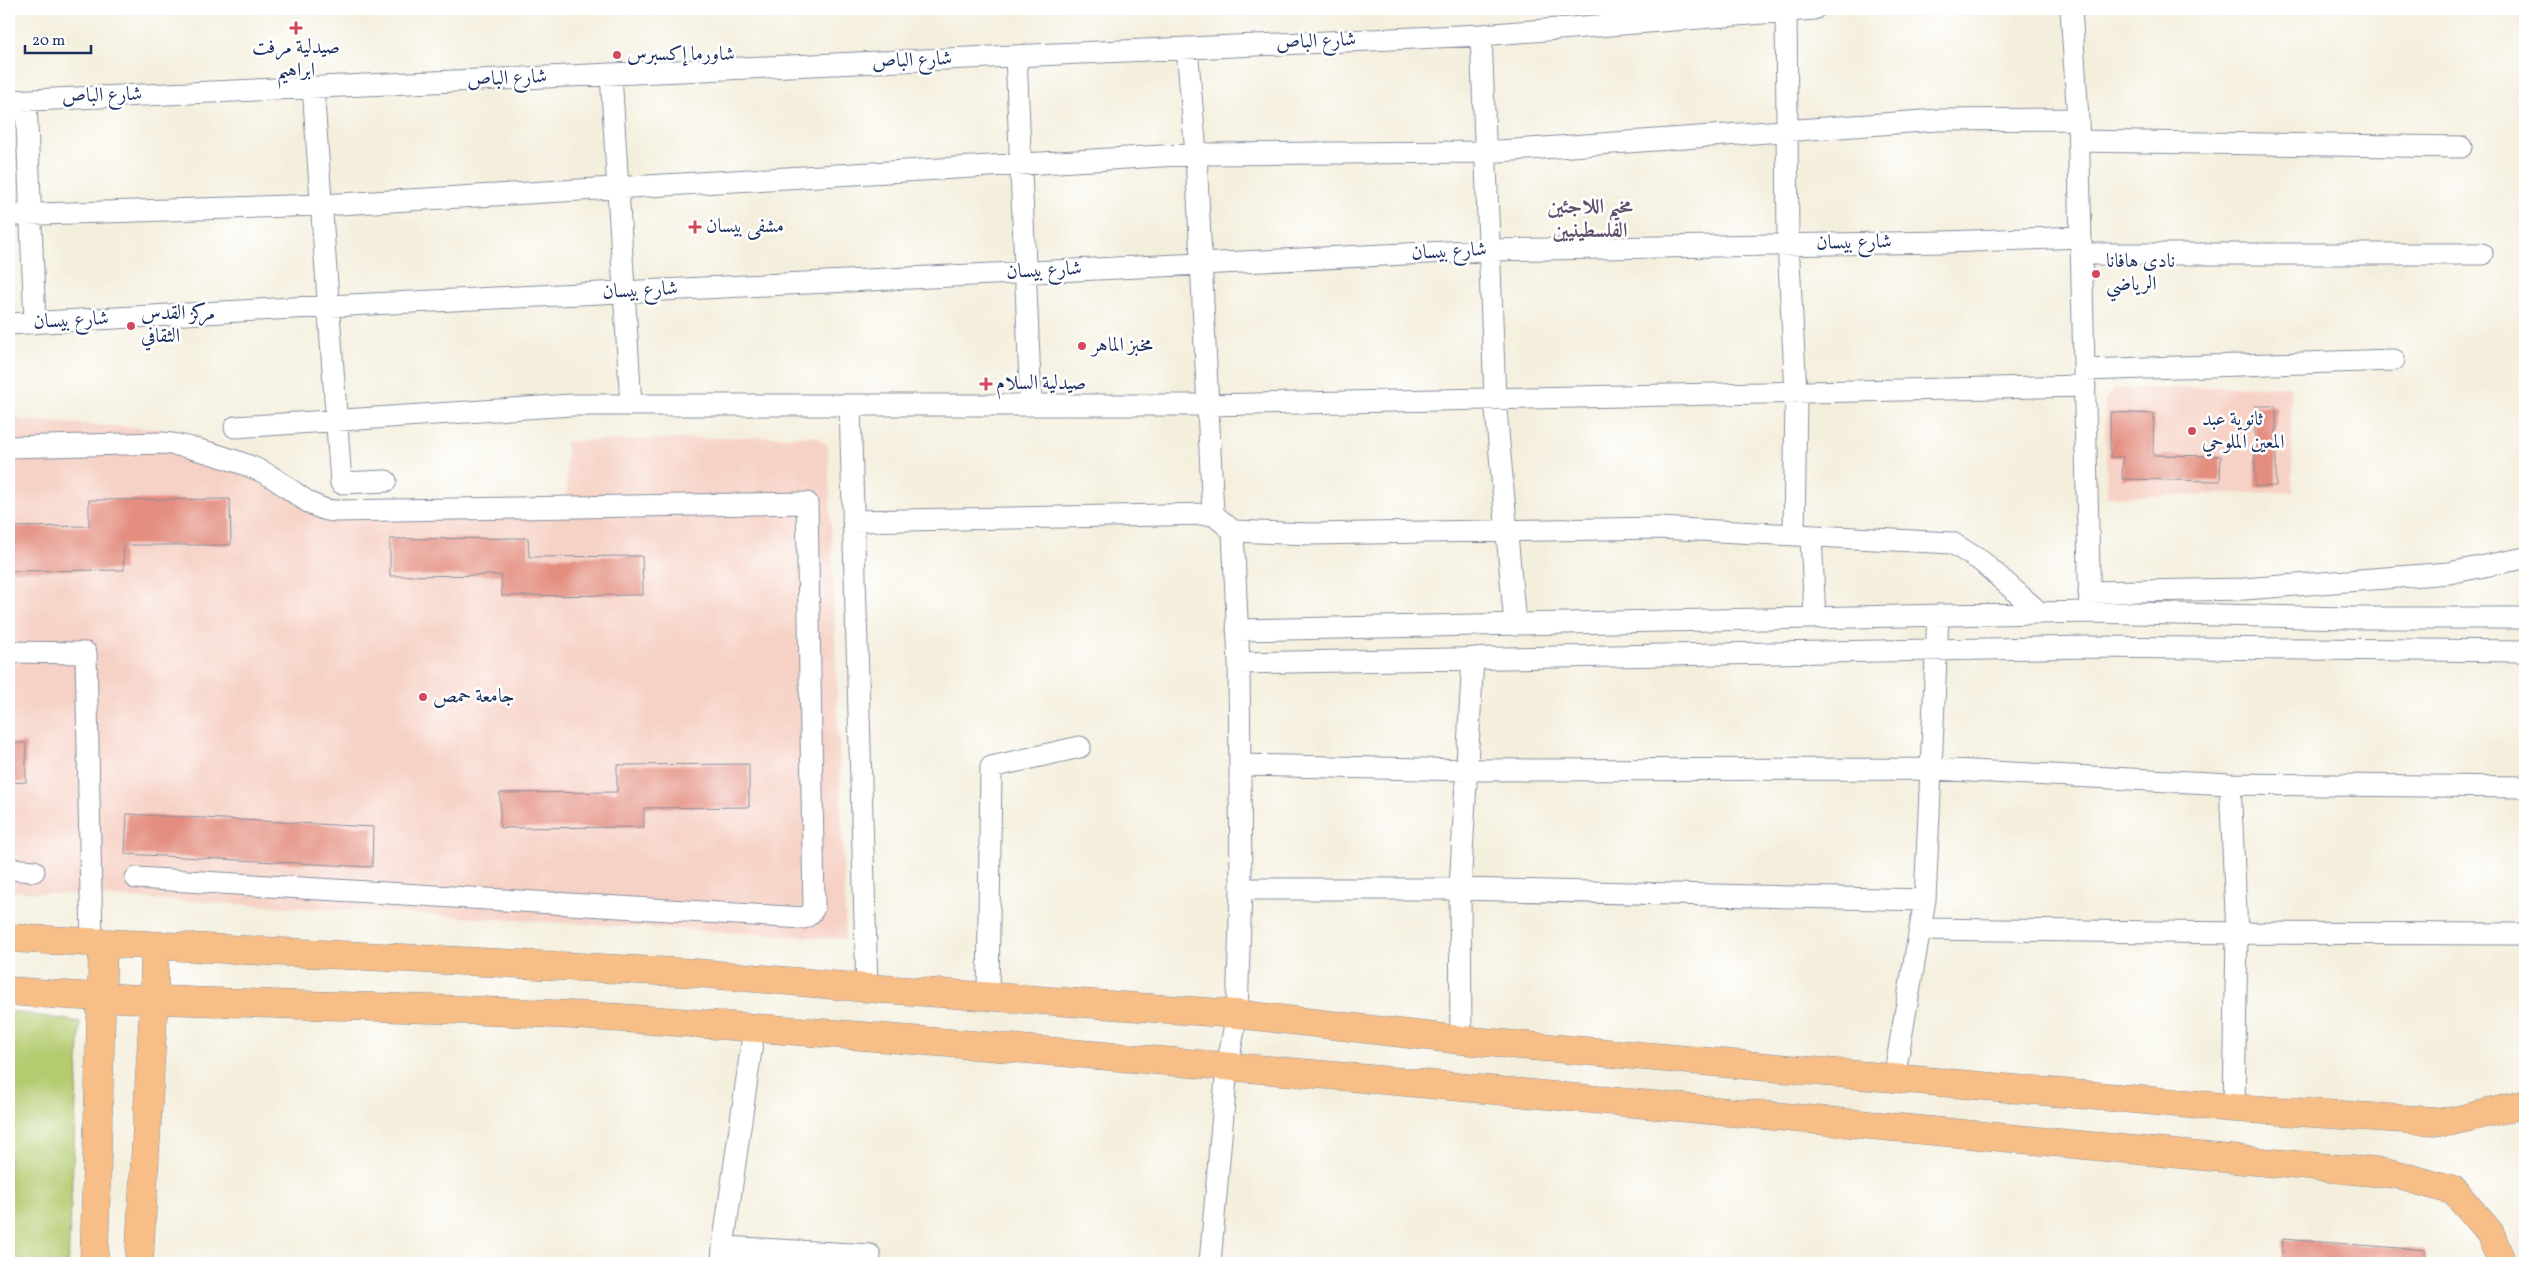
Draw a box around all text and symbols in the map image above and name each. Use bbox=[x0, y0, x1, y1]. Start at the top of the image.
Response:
scale bar bbox=[25, 22, 91, 54]
marker: صيدلية مرفت ابراهيم bbox=[290, 22, 302, 34]
street label: شارع الباص bbox=[1275, 26, 1357, 60]
text: 20 m bbox=[32, 31, 65, 52]
place label: صيدلية مرفت ابراهيم bbox=[252, 34, 340, 89]
place label: شاورما إكسبرس bbox=[627, 41, 735, 69]
street label: شارع الباص bbox=[871, 45, 953, 79]
marker: شاورما إكسبرس bbox=[611, 49, 623, 61]
street label: شارع الباص bbox=[466, 63, 548, 97]
street label: شارع الباص bbox=[61, 81, 143, 113]
district label: مخيم اللاجئين الفلسطينيين bbox=[1547, 193, 1634, 246]
place label: مشفى بيسان bbox=[706, 213, 784, 241]
marker: مشفى بيسان bbox=[688, 220, 702, 234]
street label: شارع بيسان bbox=[1816, 228, 1892, 260]
street label: شارع بيسان bbox=[1410, 236, 1488, 270]
place label: نادي هافانا الرياضي bbox=[2106, 248, 2175, 302]
street label: شارع بيسان bbox=[1005, 255, 1083, 289]
marker: نادي هافانا الرياضي bbox=[2090, 268, 2102, 280]
street label: شارع بيسان bbox=[601, 275, 679, 309]
place label: مركز القدس الثقافي bbox=[141, 300, 215, 351]
street label: شارع بيسان bbox=[32, 305, 110, 339]
marker: مركز القدس الثقافي bbox=[125, 320, 137, 332]
place label: مخبز الماهر bbox=[1090, 332, 1153, 360]
marker: مخبز الماهر bbox=[1076, 340, 1088, 352]
place label: صيدلية السلام bbox=[996, 370, 1086, 400]
marker: صيدلية السلام bbox=[980, 378, 992, 390]
place label: ثانوية عبد المعين الملوحي bbox=[2202, 406, 2285, 457]
marker: ثانوية عبد المعين الملوحي bbox=[2186, 425, 2198, 437]
place label: جامعة حمص bbox=[433, 683, 515, 711]
marker: جامعة حمص bbox=[417, 691, 429, 703]

